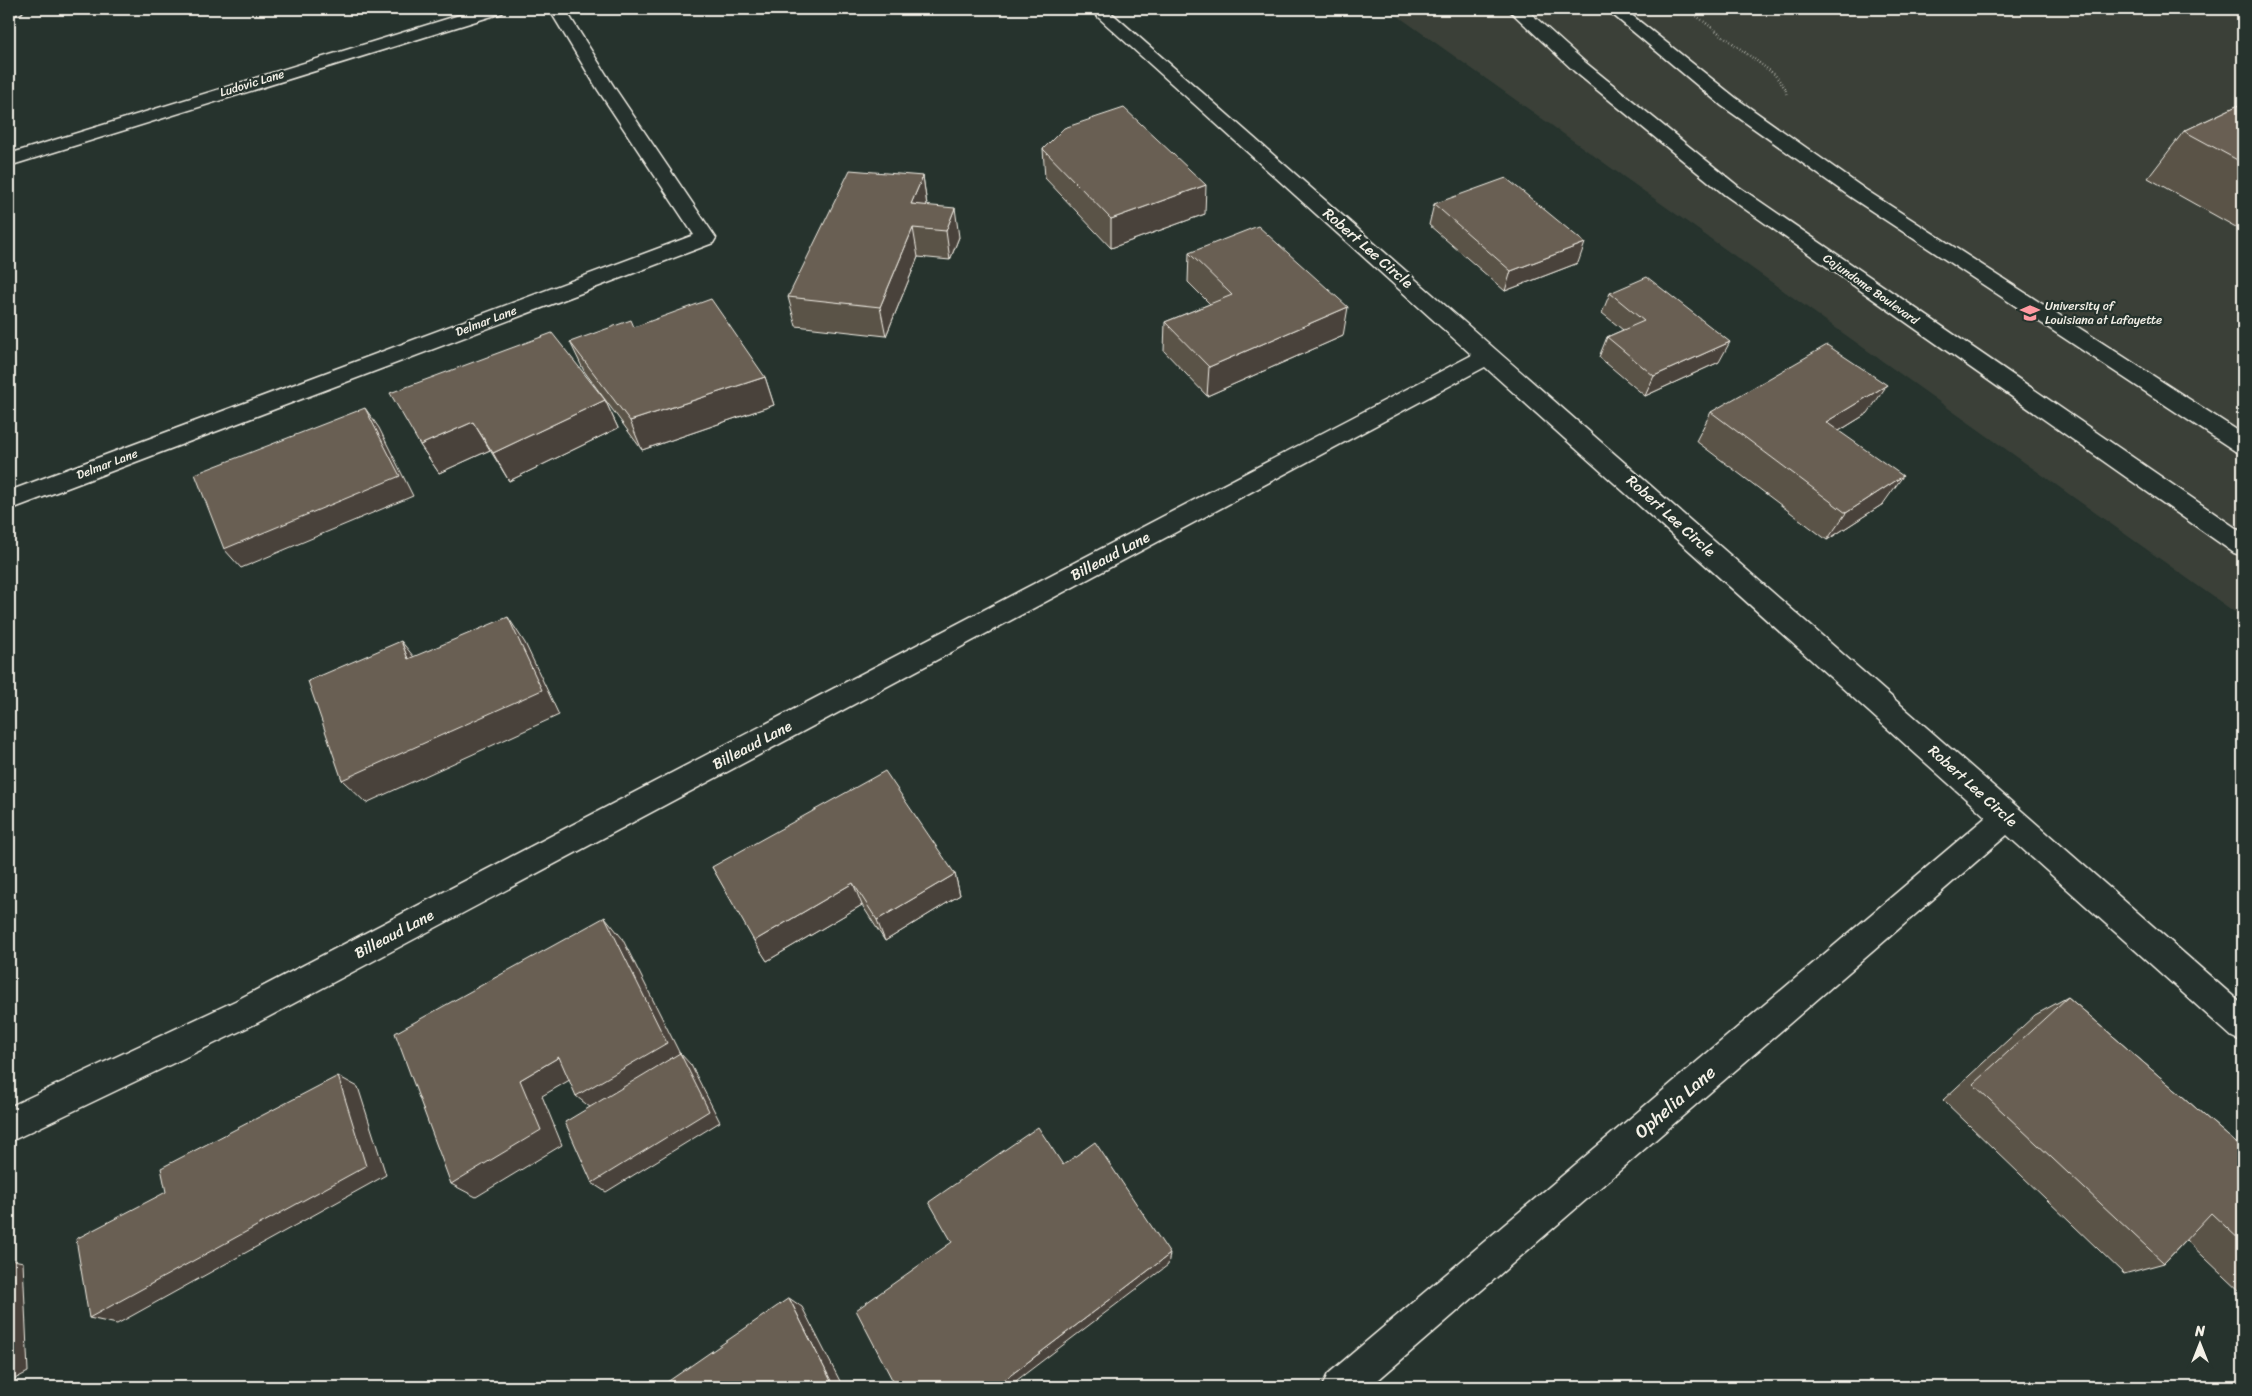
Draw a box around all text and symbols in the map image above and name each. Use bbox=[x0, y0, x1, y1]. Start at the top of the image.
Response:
street label: Ludovic Lane bbox=[217, 63, 287, 103]
street label: Robert Lee Circle bbox=[1317, 201, 1419, 295]
street label: Cajundome Boulevard bbox=[1818, 247, 1924, 331]
place label: University of Louisiana at Lafayette bbox=[2045, 295, 2162, 331]
street label: Delmar Lane bbox=[452, 299, 520, 343]
school or university icon: University of Louisiana at Lafayette bbox=[2019, 302, 2041, 324]
street label: Delmar Lane bbox=[73, 442, 141, 486]
street label: Robert Lee Circle bbox=[1620, 468, 1722, 564]
street label: Billeaud Lane bbox=[1065, 524, 1155, 588]
street label: Billeaud Lane bbox=[707, 713, 797, 777]
street label: Robert Lee Circle bbox=[1922, 738, 2024, 834]
street label: Billeaud Lane bbox=[349, 902, 439, 966]
street label: Ophelia Lane bbox=[1627, 1057, 1723, 1147]
north arrow bbox=[2174, 1318, 2224, 1368]
text: N bbox=[2194, 1319, 2205, 1344]

